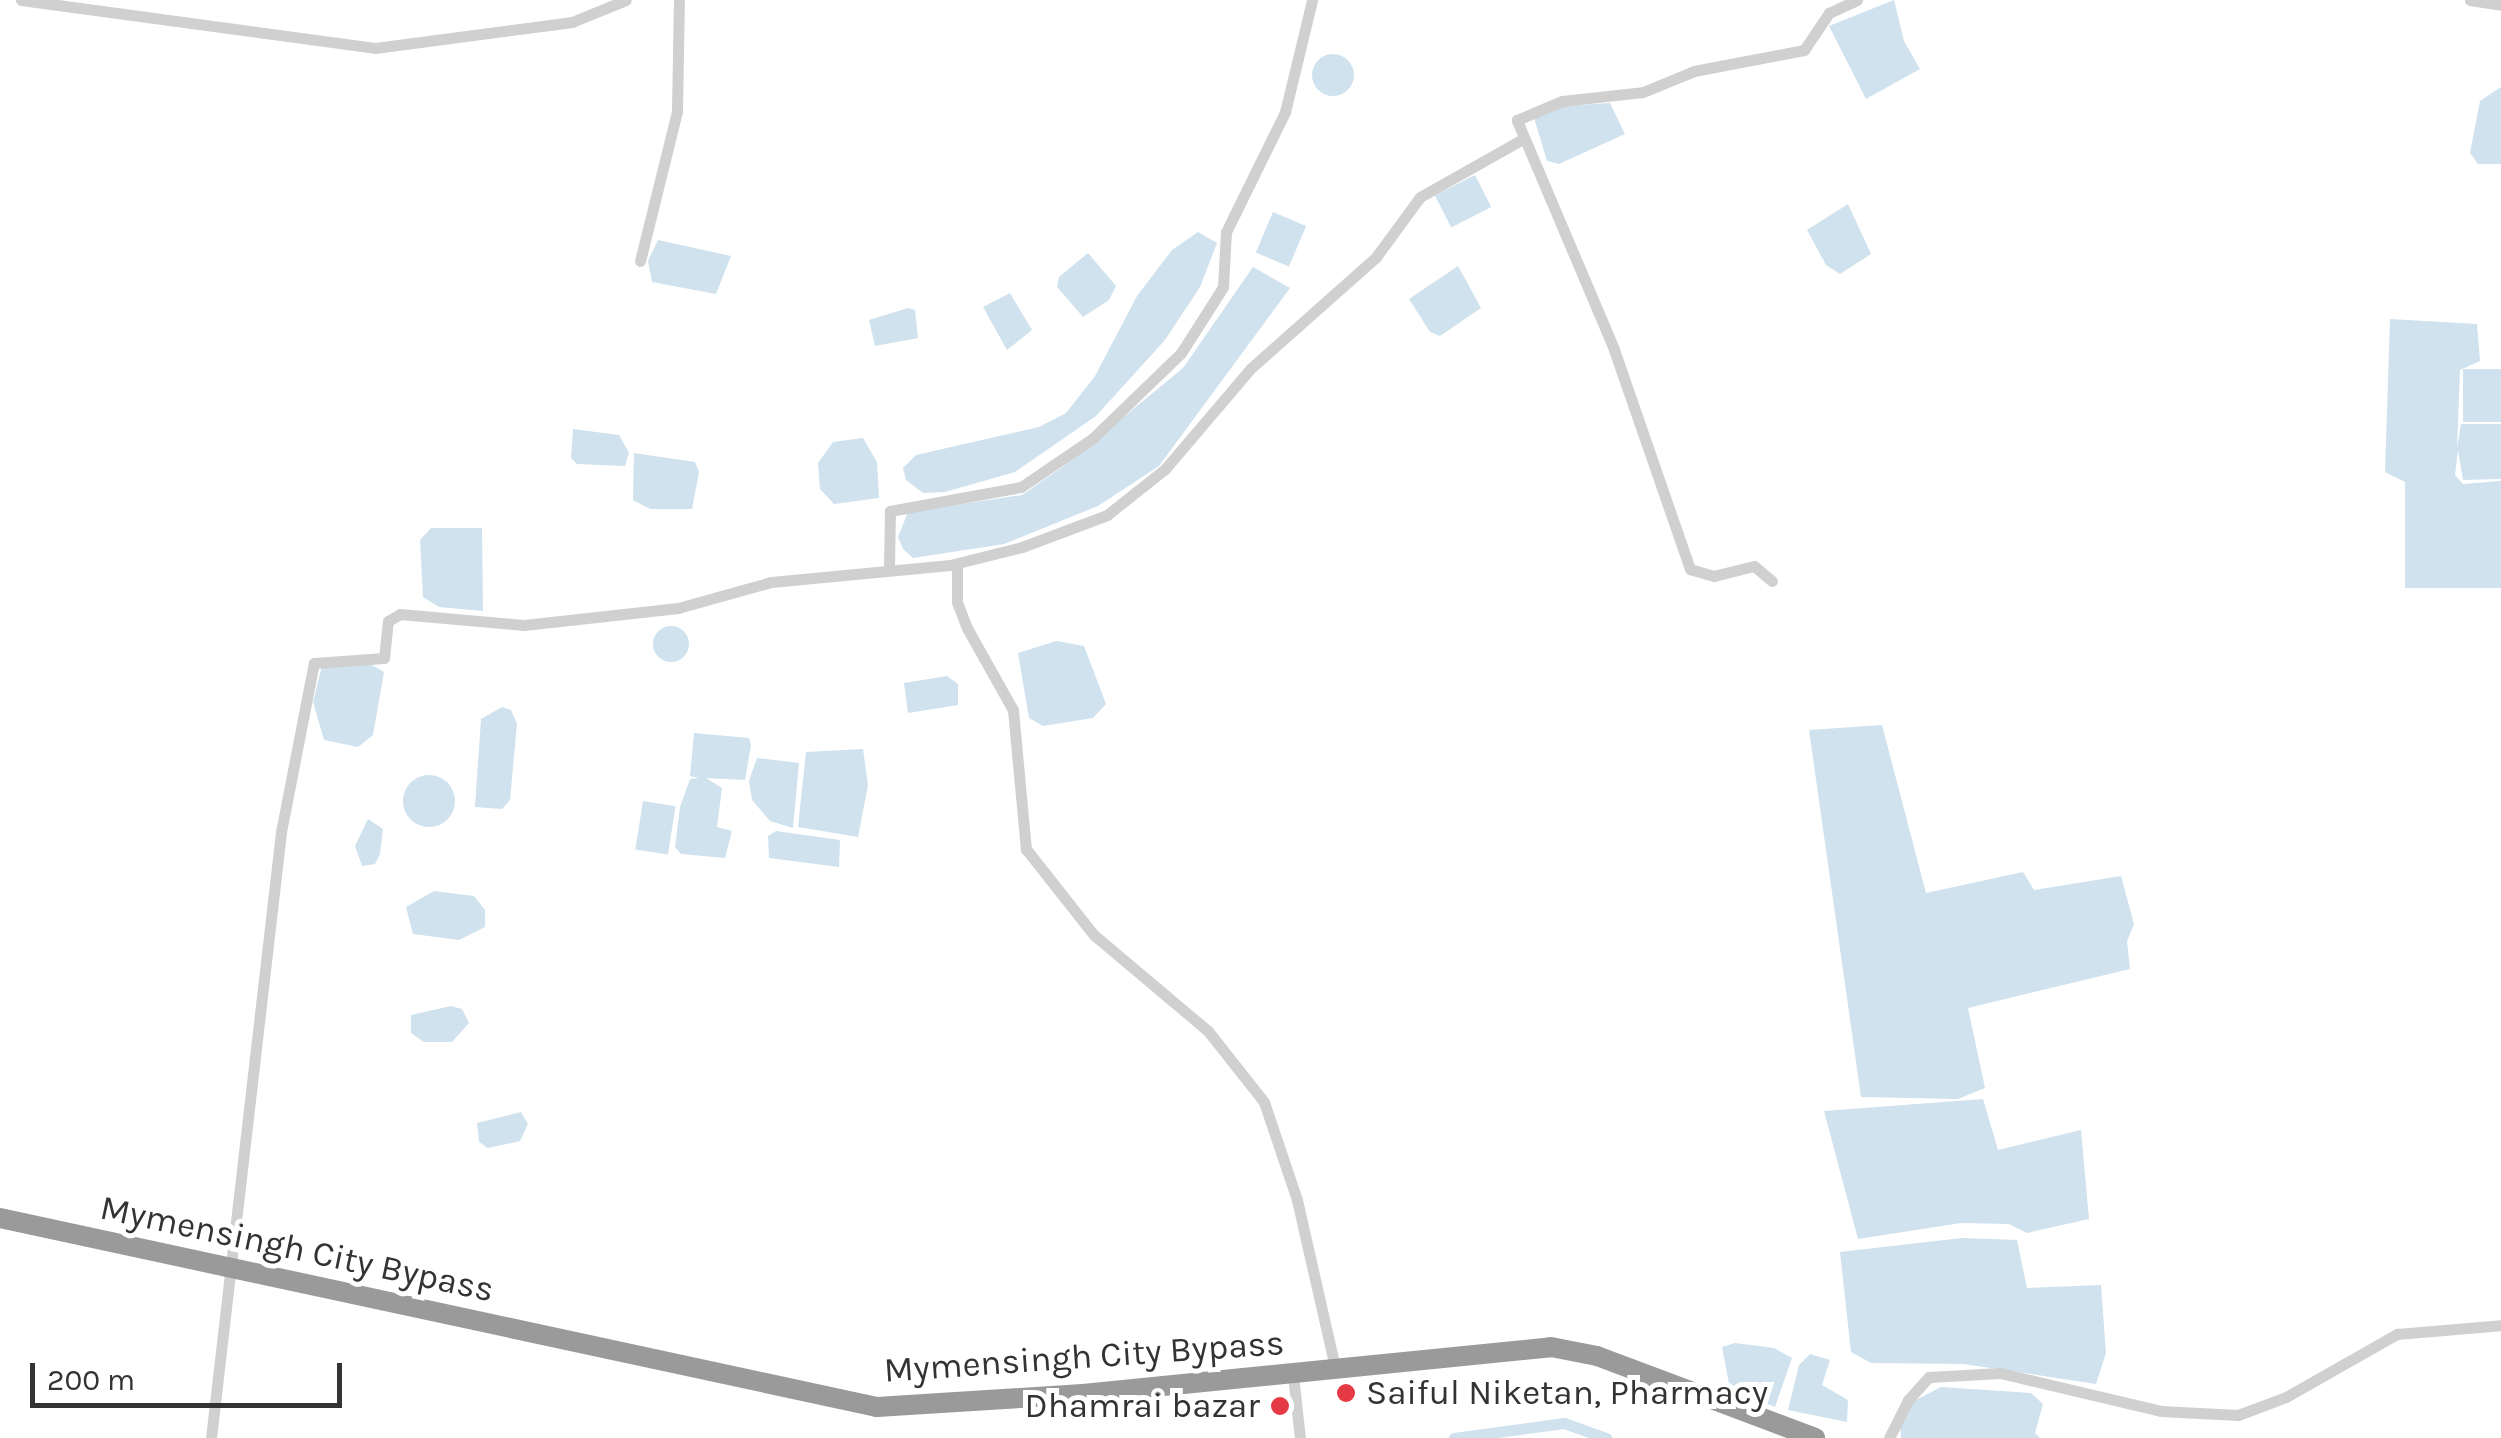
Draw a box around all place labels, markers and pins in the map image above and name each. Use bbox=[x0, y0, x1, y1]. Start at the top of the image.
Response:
place label: Saiful Niketan, Pharmacy bbox=[1366, 1372, 1768, 1414]
marker: Saiful Niketan, Pharmacy bbox=[1335, 1382, 1357, 1404]
place label: Dhamrai bazar bbox=[1025, 1385, 1260, 1427]
marker: Dhamrai bazar bbox=[1269, 1395, 1291, 1417]

